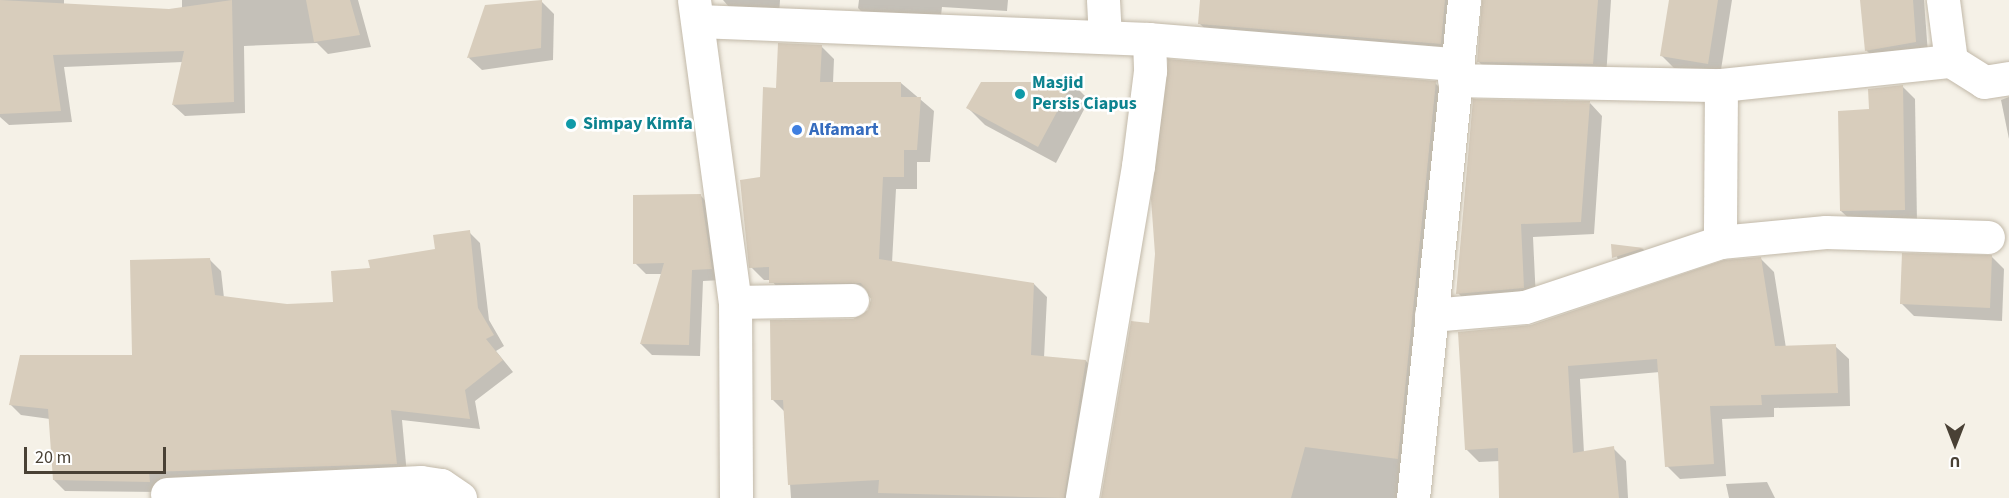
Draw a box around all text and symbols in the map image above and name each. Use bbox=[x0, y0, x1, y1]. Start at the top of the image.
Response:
place label: Masjid Persis Ciapus bbox=[1032, 73, 1137, 116]
marker: Masjid Persis Ciapus bbox=[1013, 87, 1027, 101]
place label: Simpay Kimfa bbox=[583, 113, 693, 135]
marker: Simpay Kimfa bbox=[564, 117, 578, 131]
place label: Alfamart bbox=[809, 119, 879, 141]
marker: Alfamart bbox=[790, 123, 804, 137]
north arrow bbox=[1925, 414, 1985, 474]
scale bar bbox=[27, 435, 170, 473]
text: 20 m bbox=[35, 445, 71, 470]
text: U bbox=[1950, 451, 1960, 473]

